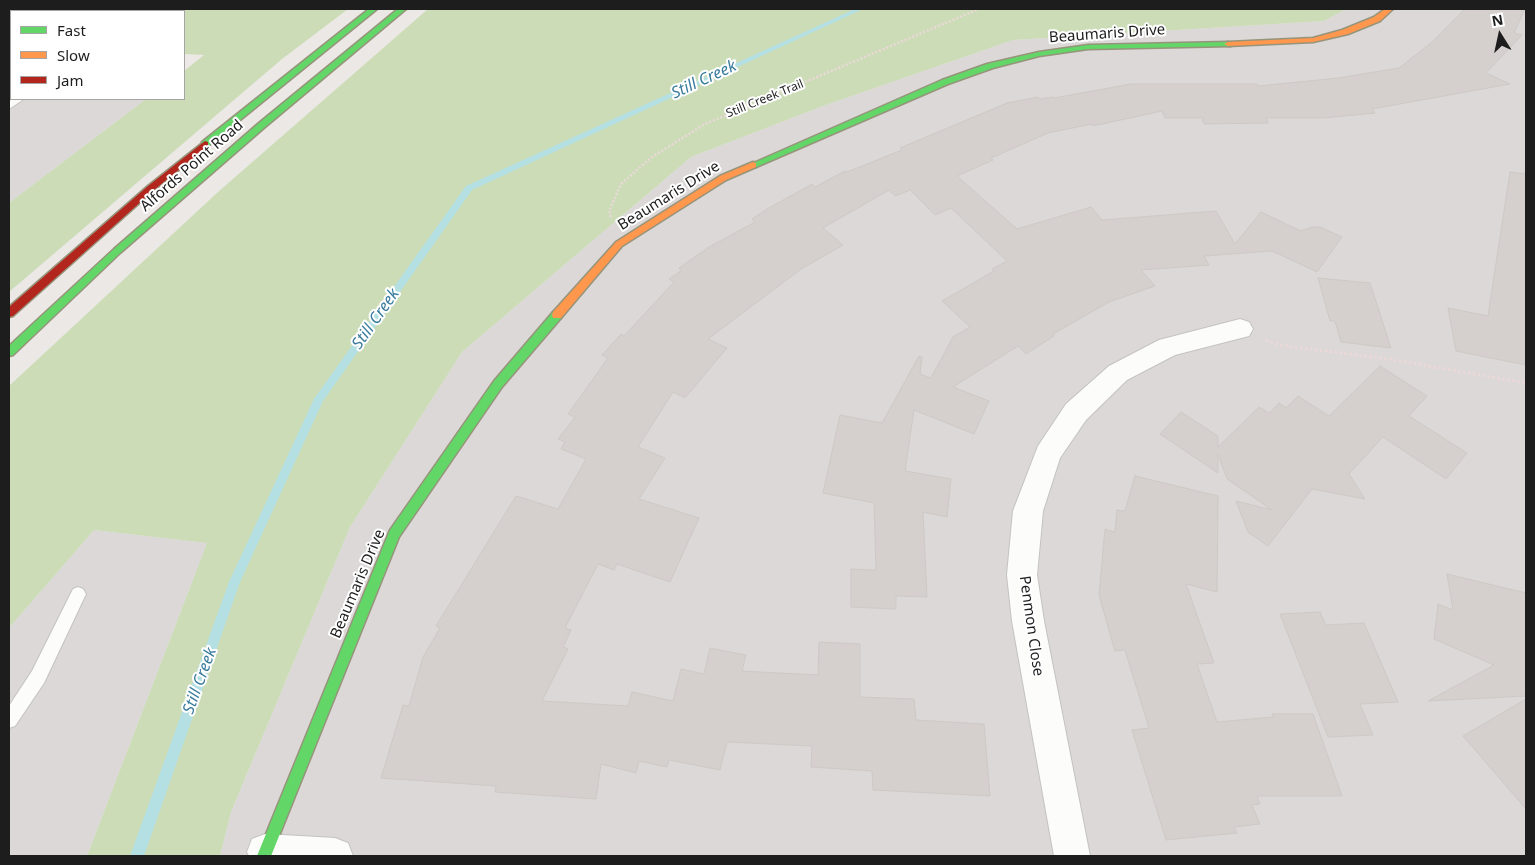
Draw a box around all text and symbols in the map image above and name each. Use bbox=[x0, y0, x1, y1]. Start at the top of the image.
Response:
text: N bbox=[1490, 9, 1505, 30]
legend bbox=[10, 10, 185, 100]
north arrow bbox=[1475, 10, 1525, 60]
text: Fast bbox=[57, 20, 86, 40]
street label: Beaumaris Drive bbox=[1048, 21, 1166, 47]
text: Slow bbox=[57, 45, 90, 65]
water label: Still Creek bbox=[669, 57, 739, 103]
text: Jam bbox=[57, 70, 84, 90]
street label: Still Creek Trail bbox=[724, 77, 806, 121]
street label: Alfords Point Road bbox=[137, 116, 247, 216]
street label: Beaumaris Drive bbox=[615, 157, 723, 235]
water label: Still Creek bbox=[348, 285, 404, 353]
street label: Beaumaris Drive bbox=[327, 527, 389, 641]
street label: Penmon Close bbox=[1015, 575, 1047, 677]
water label: Still Creek bbox=[179, 645, 221, 717]

